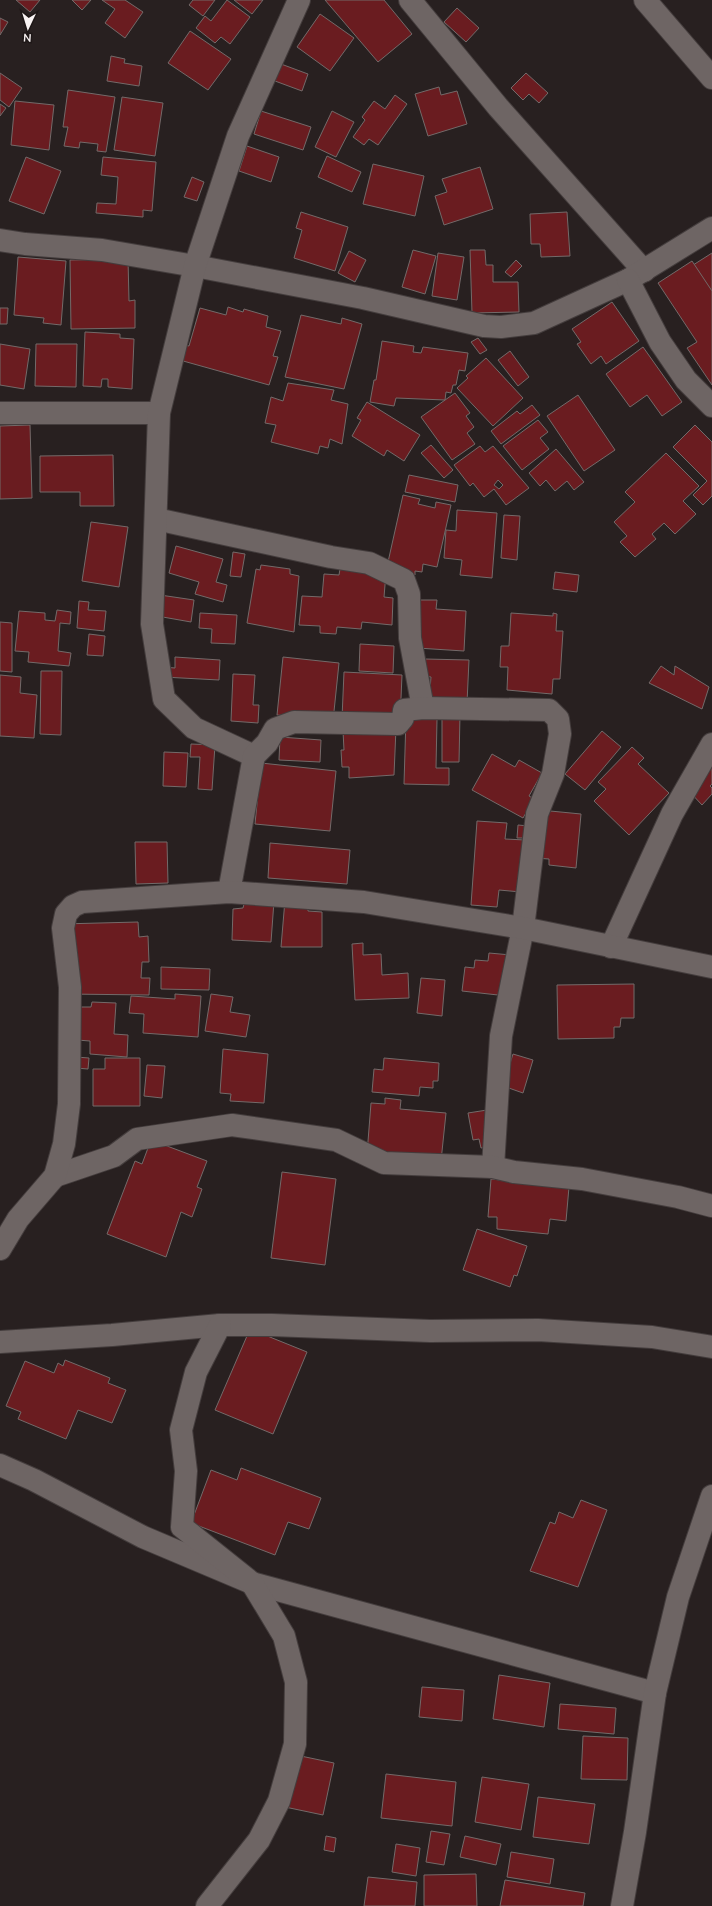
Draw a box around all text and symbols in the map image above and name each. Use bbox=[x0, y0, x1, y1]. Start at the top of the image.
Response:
north arrow bbox=[8, 8, 48, 48]
text: N bbox=[23, 31, 32, 45]

